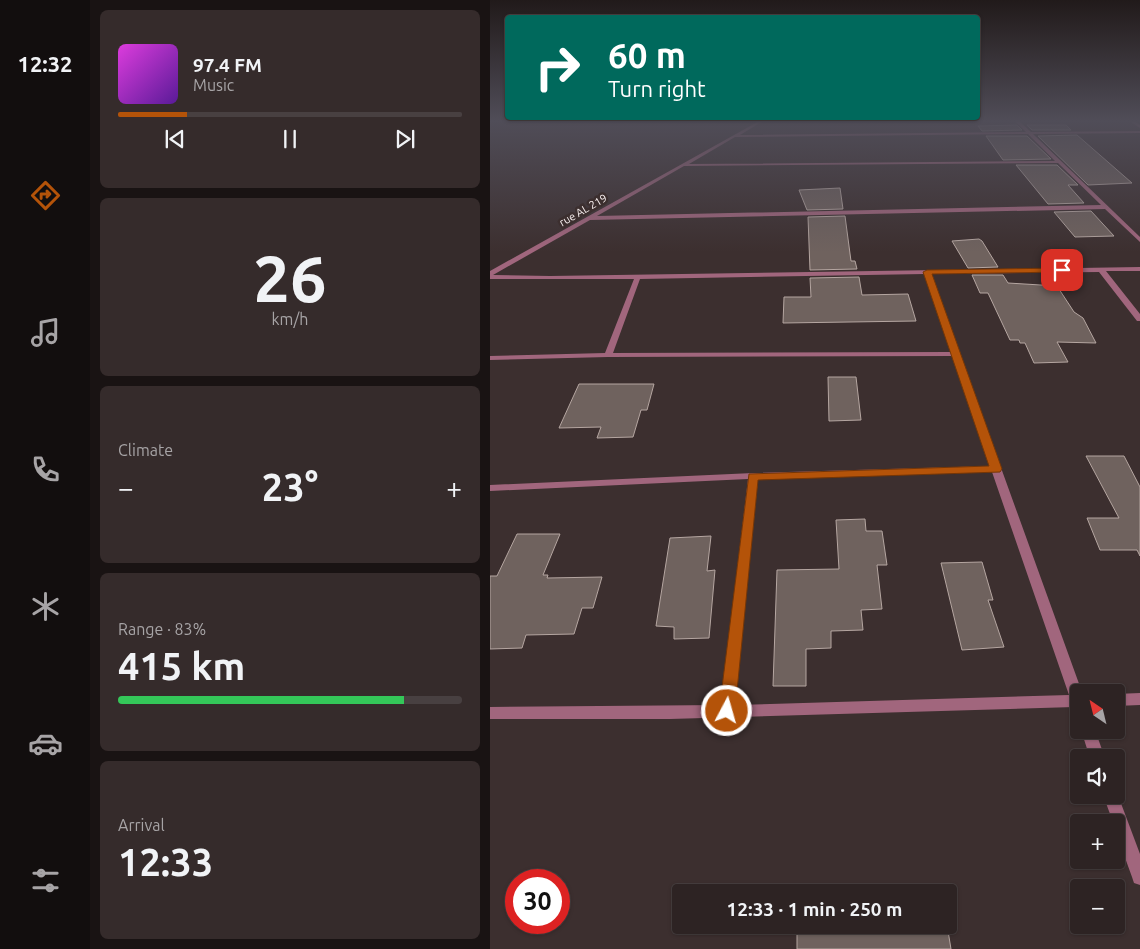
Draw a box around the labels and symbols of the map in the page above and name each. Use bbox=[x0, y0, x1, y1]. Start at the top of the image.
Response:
street label: rue AL 219 bbox=[557, 192, 609, 228]
pin bbox=[1041, 249, 1083, 291]
position arrow bbox=[700, 684, 752, 736]
north arrow bbox=[1070, 684, 1125, 739]
speed limit sign: 30 bbox=[505, 869, 570, 934]

